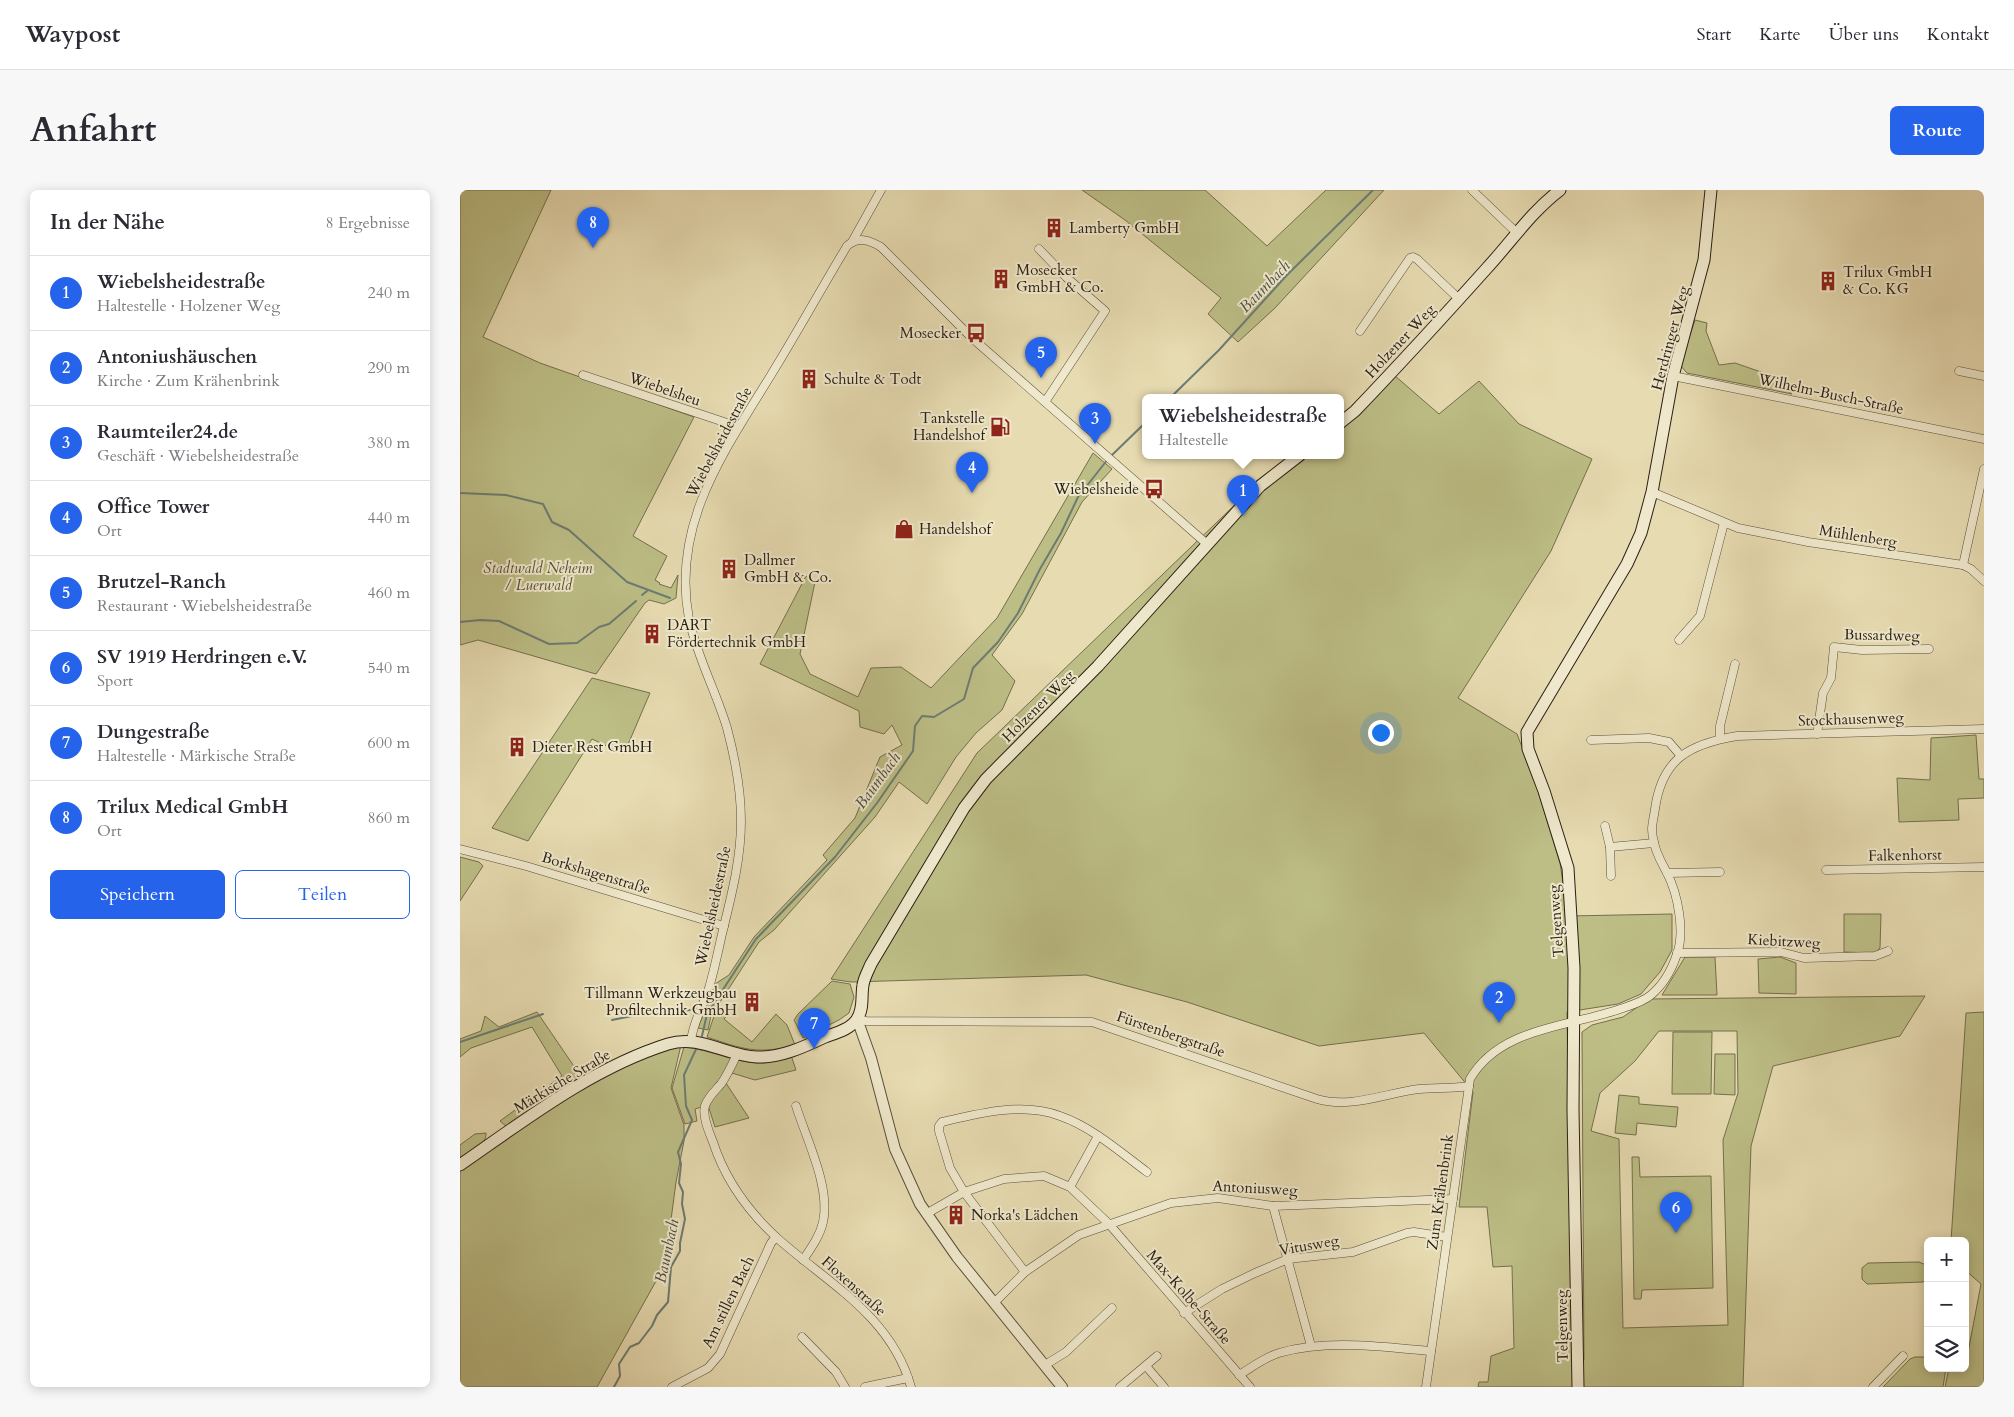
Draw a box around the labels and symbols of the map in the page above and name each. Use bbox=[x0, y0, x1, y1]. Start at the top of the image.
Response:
pin: 8 bbox=[577, 207, 609, 248]
building icon: Lamberty GmbH bbox=[1043, 217, 1065, 239]
place label: Lamberty GmbH bbox=[1069, 218, 1180, 238]
water label: Baumbach bbox=[1234, 255, 1295, 318]
place label: Mosecker GmbH & Co. bbox=[1016, 260, 1104, 297]
place label: Trilux GmbH & Co. KG bbox=[1843, 262, 1933, 299]
building icon: Mosecker GmbH & Co. bbox=[990, 268, 1012, 290]
building icon: Trilux GmbH & Co. KG bbox=[1817, 270, 1839, 292]
street label: Herdringer Weg bbox=[1646, 283, 1694, 393]
street label: Holzener Weg bbox=[1360, 299, 1440, 382]
bus stop icon: Mosecker bbox=[965, 322, 987, 344]
place label: Mosecker bbox=[900, 323, 962, 343]
pin: 5 bbox=[1025, 337, 1057, 378]
street label: Wiebelsheu bbox=[626, 367, 704, 411]
building icon: Schulte & Todt bbox=[798, 368, 820, 390]
place label: Schulte & Todt bbox=[824, 369, 921, 389]
street label: Wilhelm-Busch-Straße bbox=[1756, 369, 1906, 419]
street label: Wiebelsheidestraße bbox=[681, 383, 757, 502]
pin: 3 bbox=[1079, 403, 1111, 444]
place label: Tankstelle Handelshof bbox=[913, 408, 987, 445]
fuel station icon: Tankstelle Handelshof bbox=[989, 416, 1011, 438]
pin: 4 bbox=[956, 452, 988, 493]
pin: 1 bbox=[1227, 475, 1259, 516]
bus stop icon: Wiebelsheide bbox=[1143, 478, 1165, 500]
place label: Wiebelsheide bbox=[1053, 479, 1139, 499]
shop icon: Handelshof bbox=[893, 518, 915, 540]
place label: Handelshof bbox=[919, 519, 994, 539]
street label: Mühlenberg bbox=[1818, 520, 1899, 552]
place label: Dallmer GmbH & Co. bbox=[744, 550, 832, 587]
park label: Stadtwald Neheim / Luerwald bbox=[483, 558, 593, 595]
building icon: Dallmer GmbH & Co. bbox=[718, 558, 740, 580]
place label: DART Fördertechnik GmbH bbox=[667, 615, 806, 652]
building icon: DART Fördertechnik GmbH bbox=[641, 623, 663, 645]
street label: Bussardweg bbox=[1844, 624, 1921, 646]
street label: Holzener Weg bbox=[997, 665, 1079, 747]
street label: Stockhausenweg bbox=[1798, 707, 1905, 731]
your location bbox=[1368, 720, 1394, 746]
building icon: Dieter Rest GmbH bbox=[506, 736, 528, 758]
place label: Dieter Rest GmbH bbox=[532, 737, 653, 757]
water label: Baumbach bbox=[850, 748, 906, 813]
street label: Wiebelsheidestraße bbox=[690, 844, 736, 969]
street label: Falkenhorst bbox=[1868, 844, 1942, 866]
street label: Borkshagenstraße bbox=[539, 847, 653, 899]
street label: Telgenweg bbox=[1543, 883, 1569, 958]
street label: Kiebitzweg bbox=[1747, 929, 1822, 953]
pin: 2 bbox=[1483, 982, 1515, 1023]
place label: Tillmann Werkzeugbau Profiltechnik GmbH bbox=[584, 983, 737, 1020]
building icon: Tillmann Werkzeugbau Profiltechnik GmbH bbox=[741, 991, 763, 1013]
street label: Fürstenbergstraße bbox=[1114, 1006, 1228, 1062]
pin: 7 bbox=[798, 1008, 830, 1049]
street label: Märkische Straße bbox=[510, 1044, 614, 1118]
street label: Zum Krähenbrink bbox=[1422, 1133, 1458, 1251]
street label: Antoniusweg bbox=[1212, 1176, 1299, 1200]
pin: 6 bbox=[1660, 1192, 1692, 1233]
building icon: Norka's Lädchen bbox=[945, 1204, 967, 1226]
place label: Norka's Lädchen bbox=[971, 1205, 1079, 1225]
water label: Baumbach bbox=[649, 1217, 685, 1285]
street label: Vitusweg bbox=[1277, 1230, 1341, 1260]
street label: Max-Kolbe-Straße bbox=[1142, 1245, 1236, 1349]
street label: Am stillen Bach bbox=[697, 1252, 759, 1351]
street label: Floxenstraße bbox=[817, 1252, 891, 1321]
street label: Telgenweg bbox=[1551, 1289, 1573, 1362]

